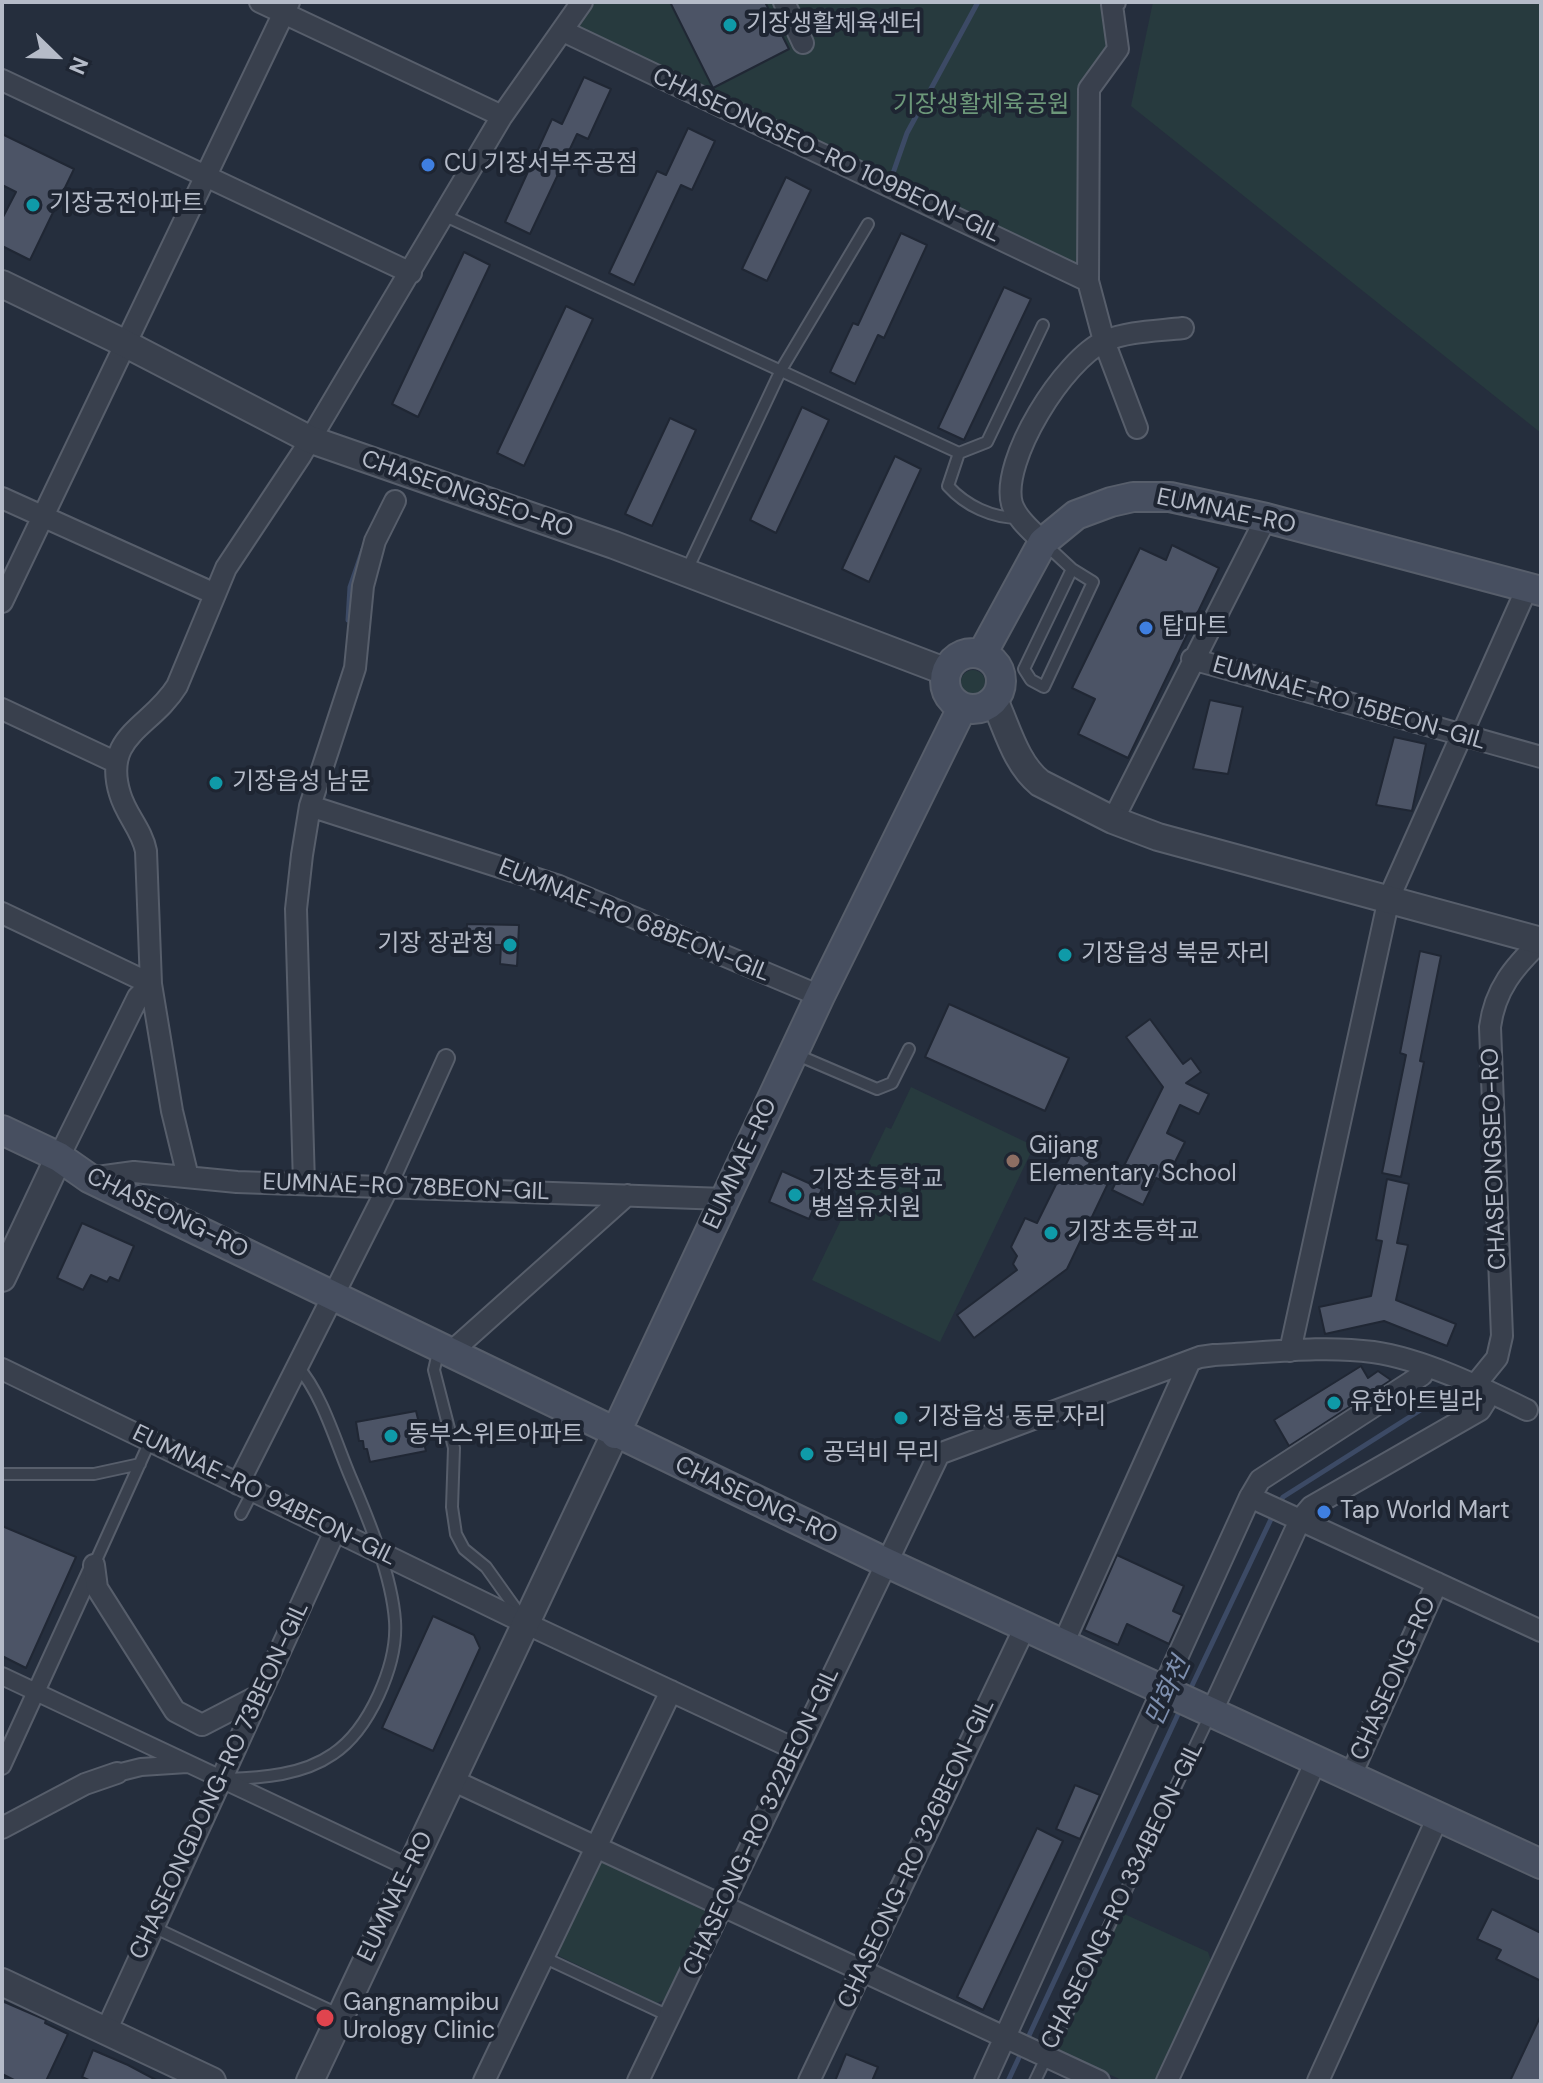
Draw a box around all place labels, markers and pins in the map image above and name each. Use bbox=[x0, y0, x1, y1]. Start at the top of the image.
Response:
place label: 기장생활체육센터 bbox=[746, 11, 923, 39]
marker: 기장생활체육센터 bbox=[721, 16, 739, 34]
place label: CU 기장서부주공점 bbox=[444, 151, 638, 179]
marker: CU 기장서부주공점 bbox=[419, 156, 437, 174]
place label: 기장궁전아파트 bbox=[49, 191, 204, 219]
marker: 기장궁전아파트 bbox=[24, 196, 42, 214]
place label: 탑마트 bbox=[1162, 614, 1228, 642]
marker: 탑마트 bbox=[1137, 619, 1155, 637]
place label: 기장읍성 남문 bbox=[232, 769, 371, 797]
marker: 기장읍성 남문 bbox=[207, 774, 225, 792]
place label: 기장 장관청 bbox=[377, 931, 494, 959]
marker: 기장 장관청 bbox=[501, 936, 519, 954]
place label: 기장읍성 북문 자리 bbox=[1081, 941, 1270, 969]
marker: 기장읍성 북문 자리 bbox=[1056, 946, 1074, 964]
place label: Gijang Elementary School bbox=[1029, 1133, 1237, 1189]
marker: Gijang Elementary School bbox=[1004, 1152, 1022, 1170]
place label: 기장초등학교 병설유치원 bbox=[811, 1167, 943, 1223]
marker: 기장초등학교 병설유치원 bbox=[786, 1186, 804, 1204]
place label: 기장초등학교 bbox=[1067, 1219, 1199, 1247]
marker: 기장초등학교 bbox=[1042, 1224, 1060, 1242]
place label: 유한아트빌라 bbox=[1350, 1389, 1482, 1417]
marker: 유한아트빌라 bbox=[1325, 1394, 1343, 1412]
place label: 기장읍성 동문 자리 bbox=[917, 1404, 1106, 1432]
marker: 기장읍성 동문 자리 bbox=[892, 1409, 910, 1427]
place label: 동부스위트아파트 bbox=[407, 1422, 584, 1450]
marker: 동부스위트아파트 bbox=[382, 1427, 400, 1445]
place label: 공덕비 무리 bbox=[823, 1440, 940, 1468]
marker: 공덕비 무리 bbox=[798, 1445, 816, 1463]
place label: Tap World Mart bbox=[1340, 1498, 1510, 1526]
marker: Tap World Mart bbox=[1315, 1503, 1333, 1521]
place label: Gangnampibu Urology Clinic bbox=[343, 1990, 499, 2046]
marker: Gangnampibu Urology Clinic bbox=[314, 2007, 336, 2029]

